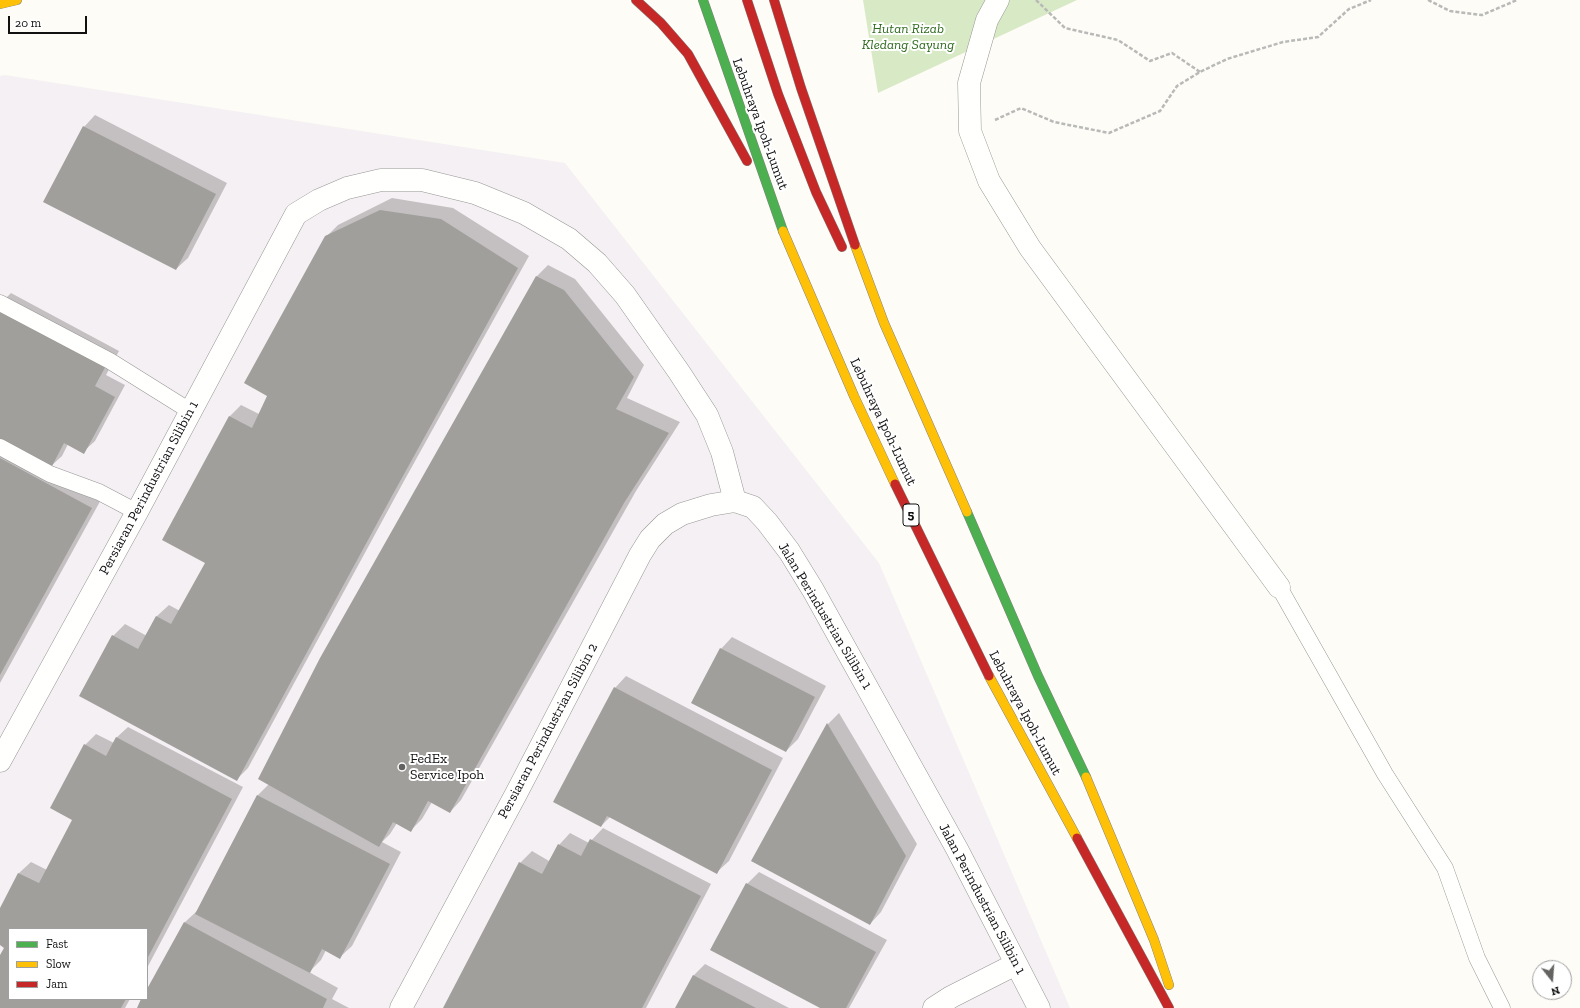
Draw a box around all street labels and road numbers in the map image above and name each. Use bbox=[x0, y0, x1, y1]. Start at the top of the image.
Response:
street label: Lebuhraya Ipoh-Lumut bbox=[728, 56, 792, 192]
street label: Lebuhraya Ipoh-Lumut bbox=[846, 356, 920, 488]
street label: Persiaran Perindustrian Silibin 1 bbox=[96, 398, 202, 578]
road number: 5 bbox=[903, 504, 919, 526]
street label: Jalan Perindustrian Silibin 1 bbox=[774, 540, 876, 692]
street label: Persiaran Perindustrian Silibin 2 bbox=[494, 640, 602, 822]
street label: Lebuhraya Ipoh-Lumut bbox=[985, 648, 1065, 778]
street label: Jalan Perindustrian Silibin 1 bbox=[935, 821, 1029, 977]

